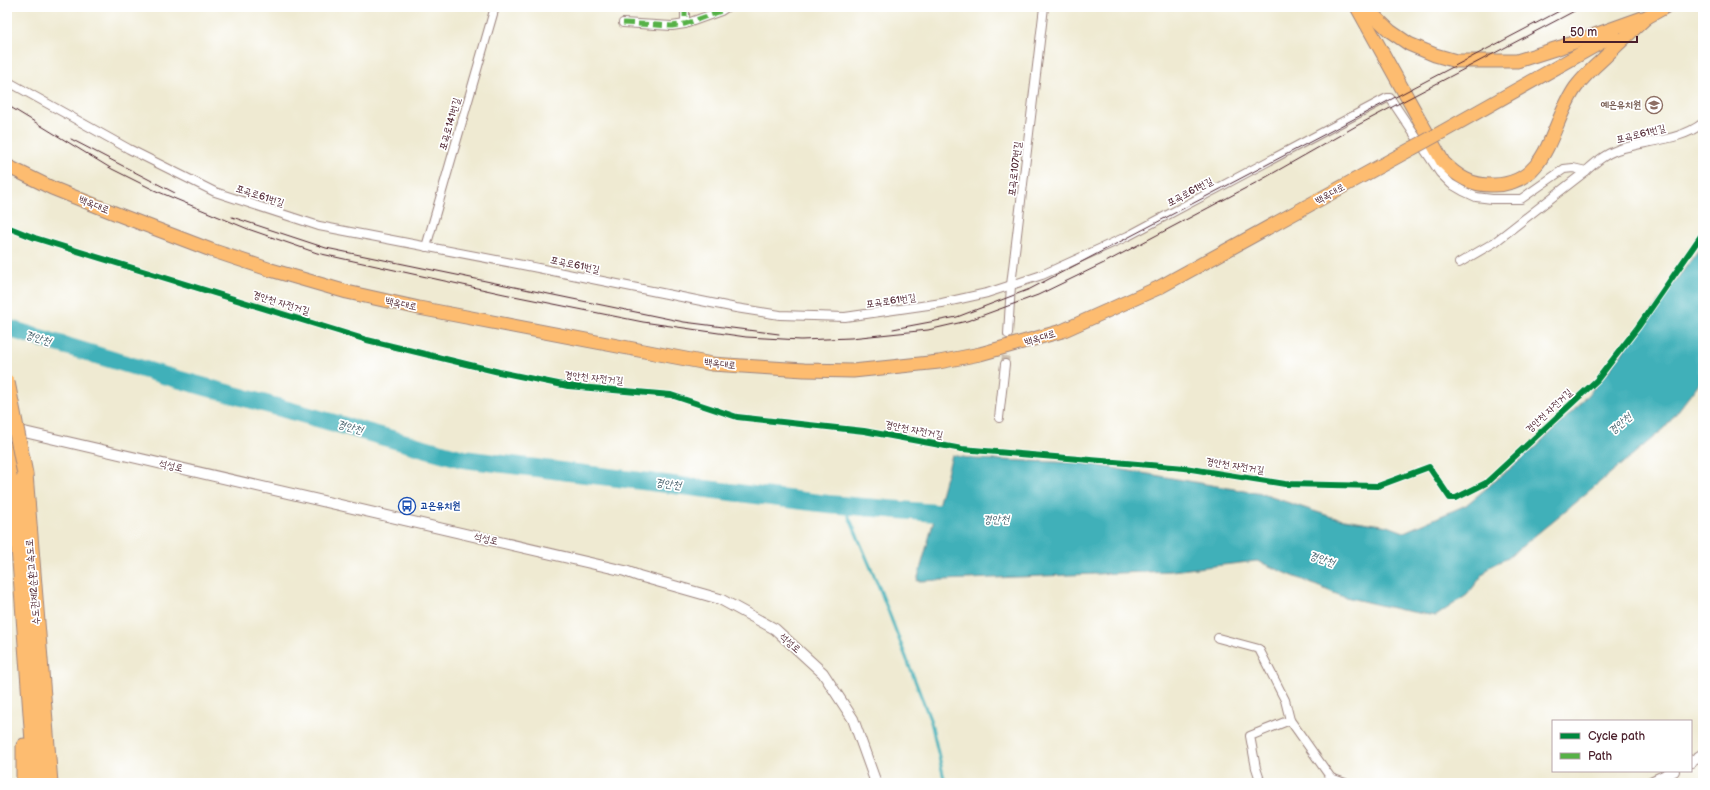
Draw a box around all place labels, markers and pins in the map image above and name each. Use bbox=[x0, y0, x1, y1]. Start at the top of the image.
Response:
school or university icon: 예은유치원 bbox=[1644, 95, 1664, 115]
place label: 예은유치원 bbox=[1601, 99, 1641, 111]
bus stop icon: 고은유치원 bbox=[397, 496, 417, 516]
place label: 고은유치원 bbox=[420, 500, 460, 512]

